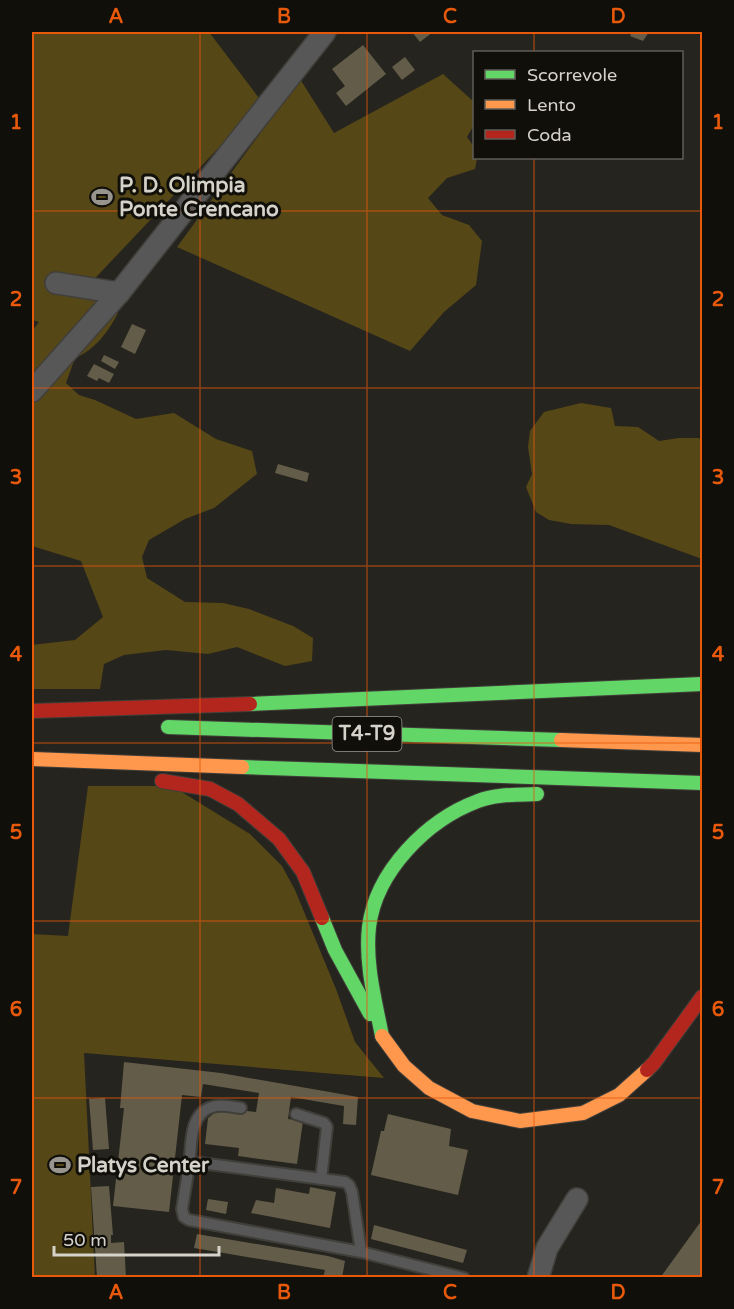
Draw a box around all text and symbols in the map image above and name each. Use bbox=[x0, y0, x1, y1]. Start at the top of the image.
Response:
text: A bbox=[109, 5, 124, 29]
text: B bbox=[277, 5, 291, 29]
text: C bbox=[443, 5, 457, 29]
text: D bbox=[610, 5, 626, 29]
legend bbox=[473, 51, 683, 159]
text: Scorrevole bbox=[527, 64, 617, 86]
text: Lento bbox=[527, 94, 576, 116]
text: 1 bbox=[10, 111, 22, 135]
text: 1 bbox=[712, 111, 724, 135]
text: Coda bbox=[527, 124, 572, 146]
place label: P. D. Olimpia Ponte Crencano bbox=[119, 173, 279, 222]
sports icon: P. D. Olimpia Ponte Crencano bbox=[90, 185, 114, 209]
text: 2 bbox=[10, 288, 22, 312]
text: 2 bbox=[712, 288, 724, 312]
text: 3 bbox=[10, 466, 22, 490]
text: 3 bbox=[712, 466, 724, 490]
text: 4 bbox=[10, 643, 23, 667]
text: 4 bbox=[712, 643, 725, 667]
road number: T4-T9 bbox=[332, 717, 401, 751]
text: 5 bbox=[10, 821, 22, 845]
text: 5 bbox=[712, 821, 724, 845]
text: 6 bbox=[10, 998, 22, 1022]
text: 6 bbox=[712, 998, 724, 1022]
sports icon: Platys Center bbox=[48, 1153, 72, 1177]
place label: Platys Center bbox=[77, 1153, 210, 1178]
text: 7 bbox=[10, 1176, 22, 1200]
text: 7 bbox=[712, 1176, 724, 1200]
scale bar bbox=[54, 1219, 219, 1257]
text: 50 m bbox=[63, 1229, 107, 1251]
text: A bbox=[109, 1281, 124, 1305]
text: B bbox=[277, 1281, 291, 1305]
text: C bbox=[443, 1281, 457, 1305]
text: D bbox=[610, 1281, 626, 1305]

